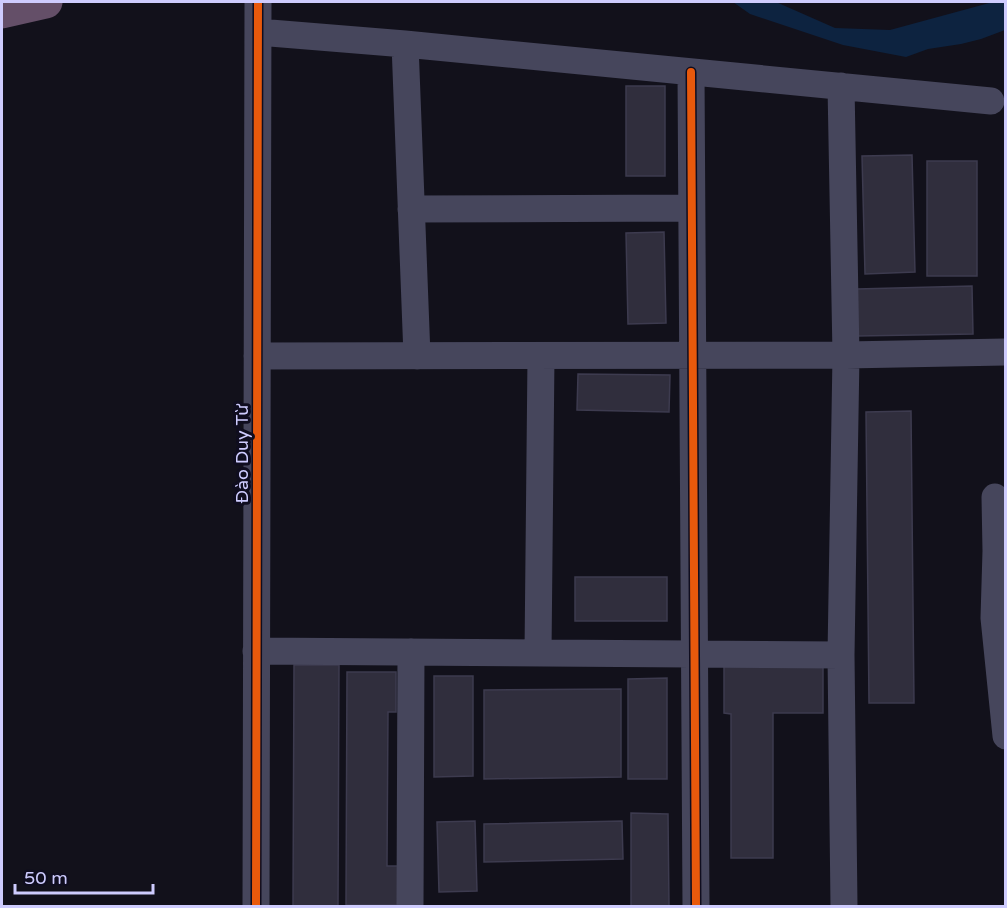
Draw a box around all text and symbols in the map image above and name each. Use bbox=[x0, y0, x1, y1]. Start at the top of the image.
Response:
street label: Đào Duy Từ bbox=[231, 403, 253, 503]
scale bar bbox=[15, 857, 153, 895]
text: 50 m bbox=[24, 867, 68, 889]

